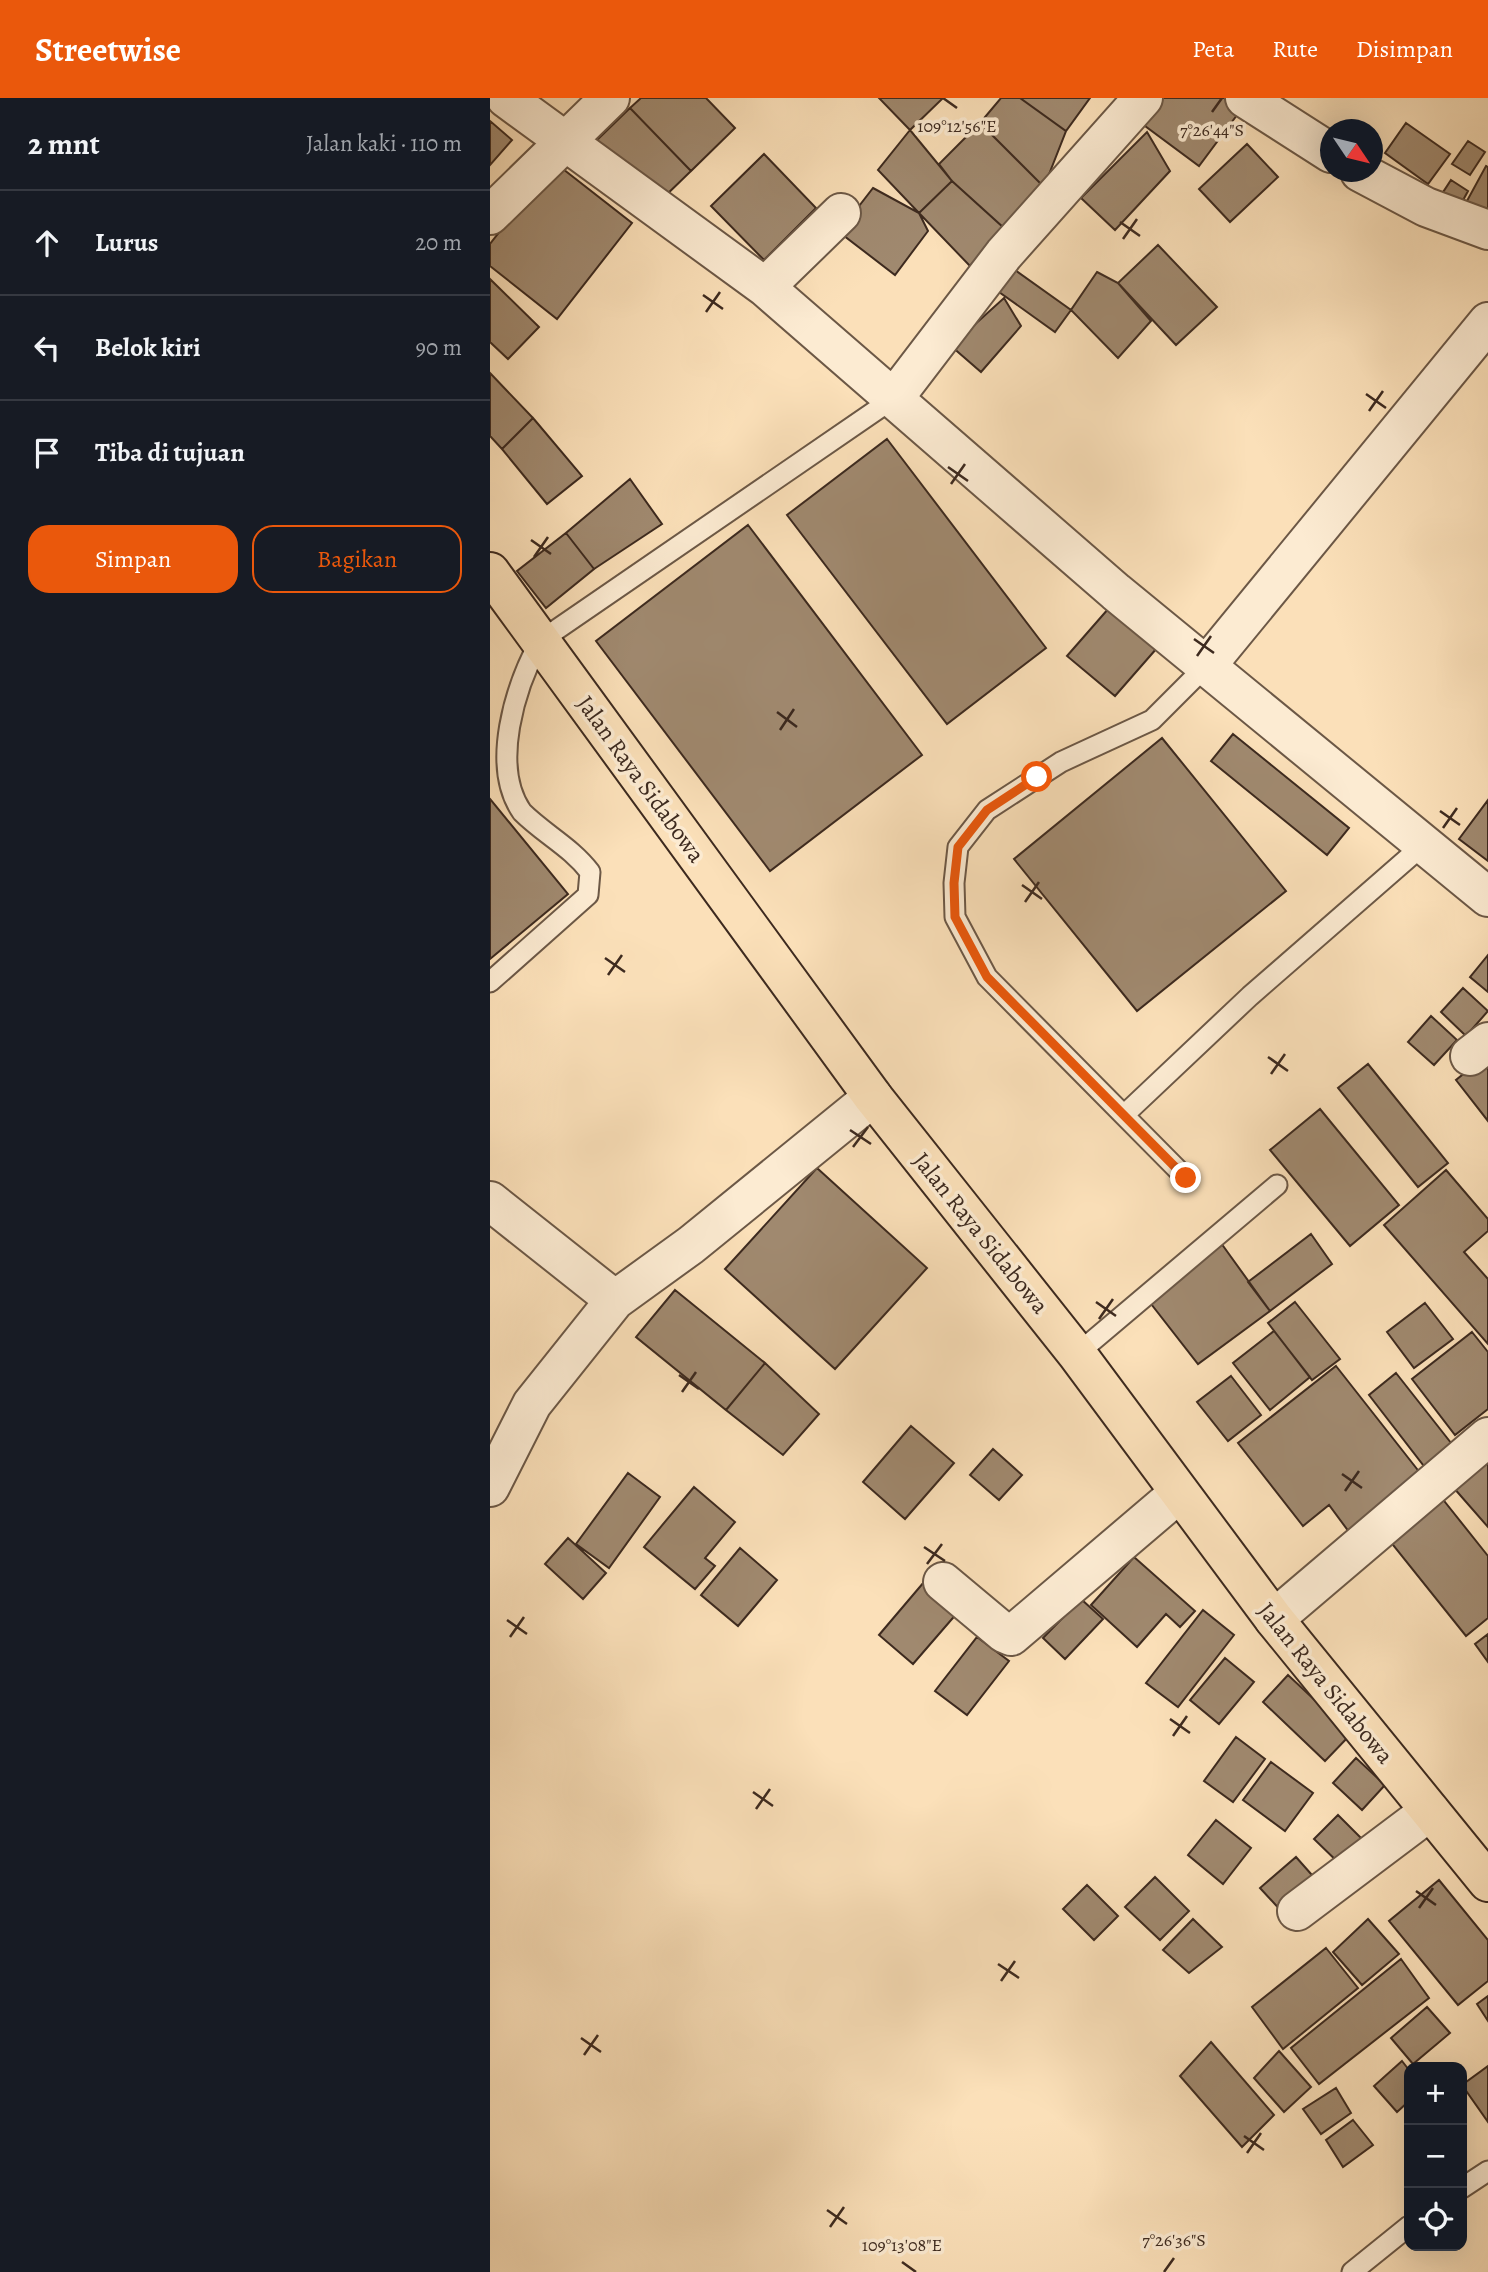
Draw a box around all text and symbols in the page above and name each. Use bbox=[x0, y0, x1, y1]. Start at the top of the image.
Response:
text: Streetwise bbox=[35, 27, 181, 72]
text: Peta bbox=[1192, 33, 1234, 65]
text: Rute bbox=[1272, 33, 1318, 65]
text: Disimpan bbox=[1356, 33, 1453, 65]
text: 109°12'56"E bbox=[917, 114, 997, 138]
text: 7°26'44"S bbox=[1180, 118, 1244, 142]
north arrow bbox=[1320, 119, 1383, 182]
text: 2 mnt bbox=[28, 124, 100, 164]
text: Jalan kaki · 110 m bbox=[306, 128, 462, 159]
icon: ahead bbox=[28, 224, 66, 262]
text: Lurus bbox=[95, 225, 158, 260]
text: 20 m bbox=[415, 227, 462, 258]
icon: left bbox=[28, 329, 66, 367]
text: Belok kiri bbox=[95, 330, 201, 365]
text: 90 m bbox=[416, 332, 462, 363]
icon: arrive bbox=[28, 434, 66, 472]
text: Tiba di tujuan bbox=[95, 435, 245, 470]
button: Simpan bbox=[28, 525, 238, 593]
button: Bagikan bbox=[252, 525, 462, 593]
street label: Jalan Raya Sidabowa bbox=[570, 689, 713, 870]
route start bbox=[1021, 761, 1052, 792]
street label: Jalan Raya Sidabowa bbox=[906, 1146, 1057, 1321]
route end bbox=[1170, 1162, 1201, 1193]
street label: Jalan Raya Sidabowa bbox=[1251, 1596, 1402, 1771]
map controls bbox=[1404, 2062, 1467, 2251]
button: + bbox=[1404, 2062, 1467, 2125]
button: − bbox=[1404, 2125, 1467, 2188]
button: locate bbox=[1404, 2188, 1467, 2251]
text: 7°26'36"S bbox=[1142, 2228, 1206, 2252]
text: 109°13'08"E bbox=[862, 2233, 942, 2257]

